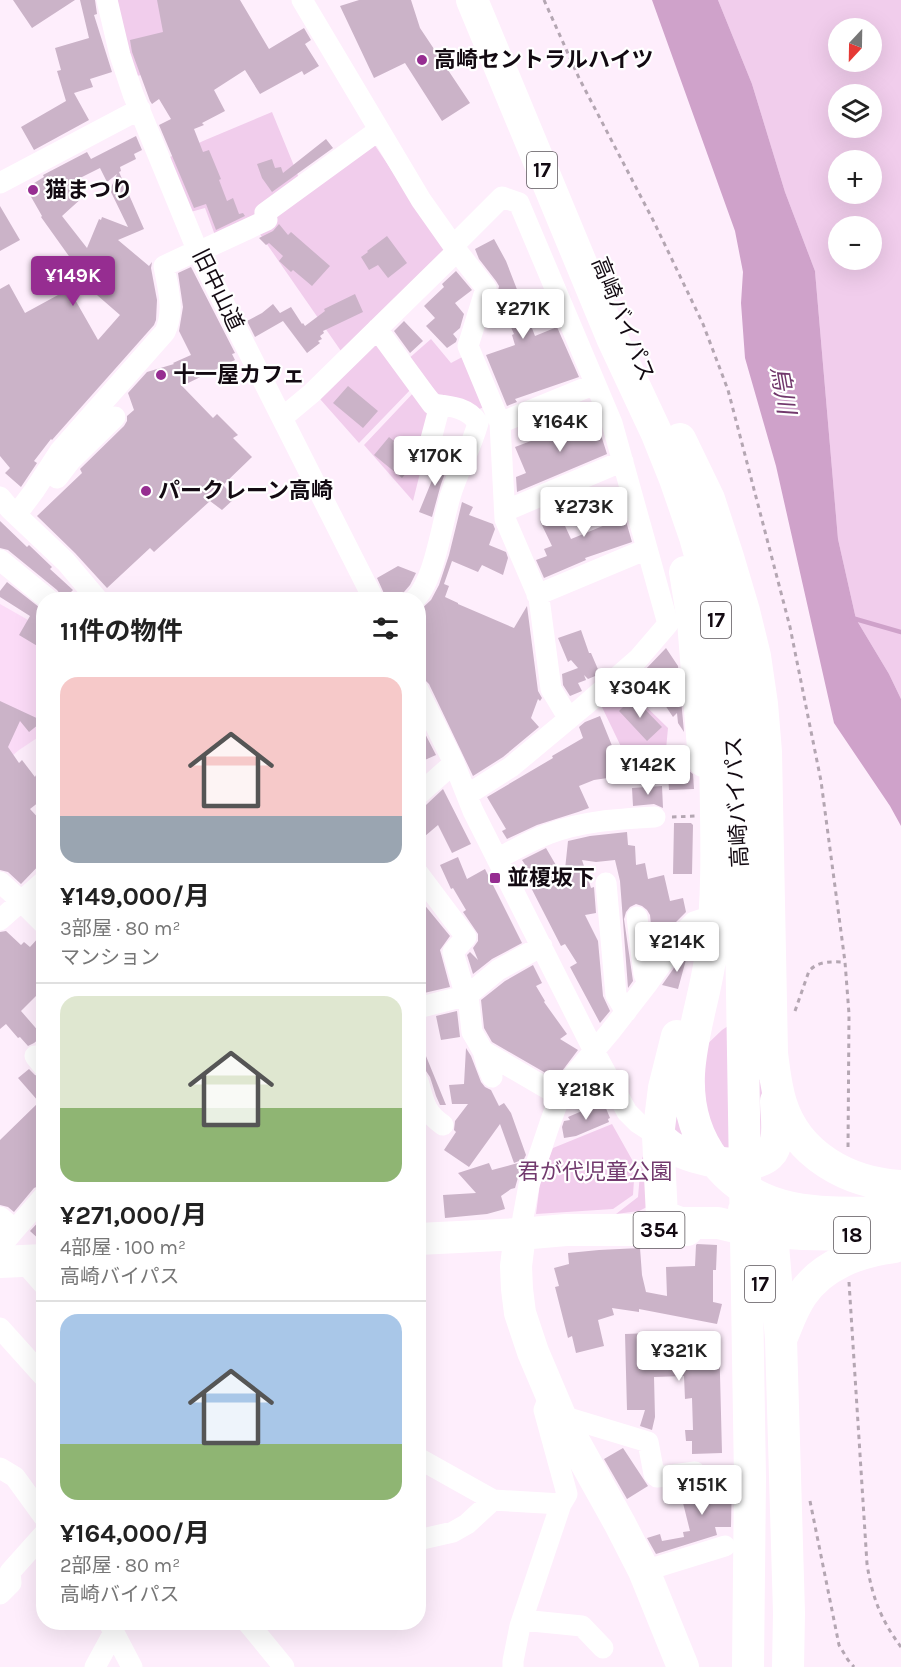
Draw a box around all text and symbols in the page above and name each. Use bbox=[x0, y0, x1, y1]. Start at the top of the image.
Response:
north arrow bbox=[828, 18, 882, 72]
map controls bbox=[828, 18, 882, 270]
place label: 高崎セントラルハイツ bbox=[434, 47, 654, 73]
marker: 高崎セントラルハイツ bbox=[415, 53, 429, 67]
button: layers bbox=[828, 84, 882, 138]
button: + bbox=[828, 150, 882, 204]
road number: 17 bbox=[527, 152, 557, 188]
place label: 猫まつり bbox=[45, 177, 133, 203]
marker: 猫まつり bbox=[26, 183, 40, 197]
button: − bbox=[828, 216, 882, 270]
street label: 旧中山道 bbox=[187, 245, 249, 335]
street label: 高崎バイパス bbox=[586, 253, 660, 385]
pin: ¥149K bbox=[31, 256, 115, 307]
text: ¥149K bbox=[45, 264, 101, 287]
pin: ¥271K bbox=[481, 289, 565, 340]
text: ¥271K bbox=[496, 297, 550, 320]
place label: 十一屋カフェ bbox=[173, 362, 305, 388]
water label: 烏川 bbox=[765, 364, 801, 419]
marker: 十一屋カフェ bbox=[154, 368, 168, 382]
pin: ¥164K bbox=[518, 402, 602, 453]
text: ¥164K bbox=[532, 410, 588, 433]
pin: ¥170K bbox=[393, 436, 477, 487]
text: ¥170K bbox=[408, 444, 462, 467]
place label: パークレーン高崎 bbox=[158, 478, 333, 504]
marker: パークレーン高崎 bbox=[139, 484, 153, 498]
pin: ¥273K bbox=[542, 487, 626, 538]
text: ¥273K bbox=[554, 495, 614, 518]
road number: 17 bbox=[701, 602, 731, 638]
icon: filters bbox=[369, 612, 402, 645]
text: 11件の物件 bbox=[60, 616, 183, 647]
pin: ¥304K bbox=[598, 668, 682, 719]
text: ¥304K bbox=[609, 676, 671, 699]
icon: home bbox=[177, 716, 285, 824]
street label: 高崎バイパス bbox=[721, 736, 753, 868]
pin: ¥142K bbox=[606, 745, 690, 796]
text: ¥142K bbox=[620, 753, 676, 776]
place label: 並榎坂下 bbox=[507, 865, 595, 891]
marker: 並榎坂下 bbox=[488, 871, 502, 885]
text: ¥149,000/月 bbox=[60, 881, 210, 912]
text: 3部屋 · 80 m² bbox=[60, 917, 181, 940]
pin: ¥214K bbox=[635, 922, 719, 973]
text: ¥214K bbox=[649, 930, 705, 953]
text: マンション bbox=[60, 946, 160, 969]
icon: home bbox=[177, 1035, 285, 1143]
pin: ¥218K bbox=[544, 1070, 628, 1121]
text: ¥218K bbox=[558, 1078, 614, 1101]
park label: 君が代児童公園 bbox=[518, 1159, 672, 1185]
text: ¥271,000/月 bbox=[60, 1200, 207, 1231]
road number: 354 bbox=[634, 1212, 684, 1248]
road number: 18 bbox=[834, 1217, 870, 1253]
text: 4部屋 · 100 m² bbox=[60, 1236, 186, 1259]
text: 高崎バイパス bbox=[60, 1265, 180, 1288]
road number: 17 bbox=[745, 1266, 775, 1302]
pin: ¥321K bbox=[637, 1331, 721, 1382]
text: ¥321K bbox=[651, 1339, 707, 1362]
icon: home bbox=[177, 1353, 285, 1461]
pin: ¥151K bbox=[660, 1465, 744, 1516]
text: ¥151K bbox=[677, 1473, 727, 1496]
text: ¥164,000/月 bbox=[60, 1518, 210, 1549]
text: 2部屋 · 80 m² bbox=[60, 1554, 180, 1577]
text: 高崎バイパス bbox=[60, 1583, 180, 1606]

